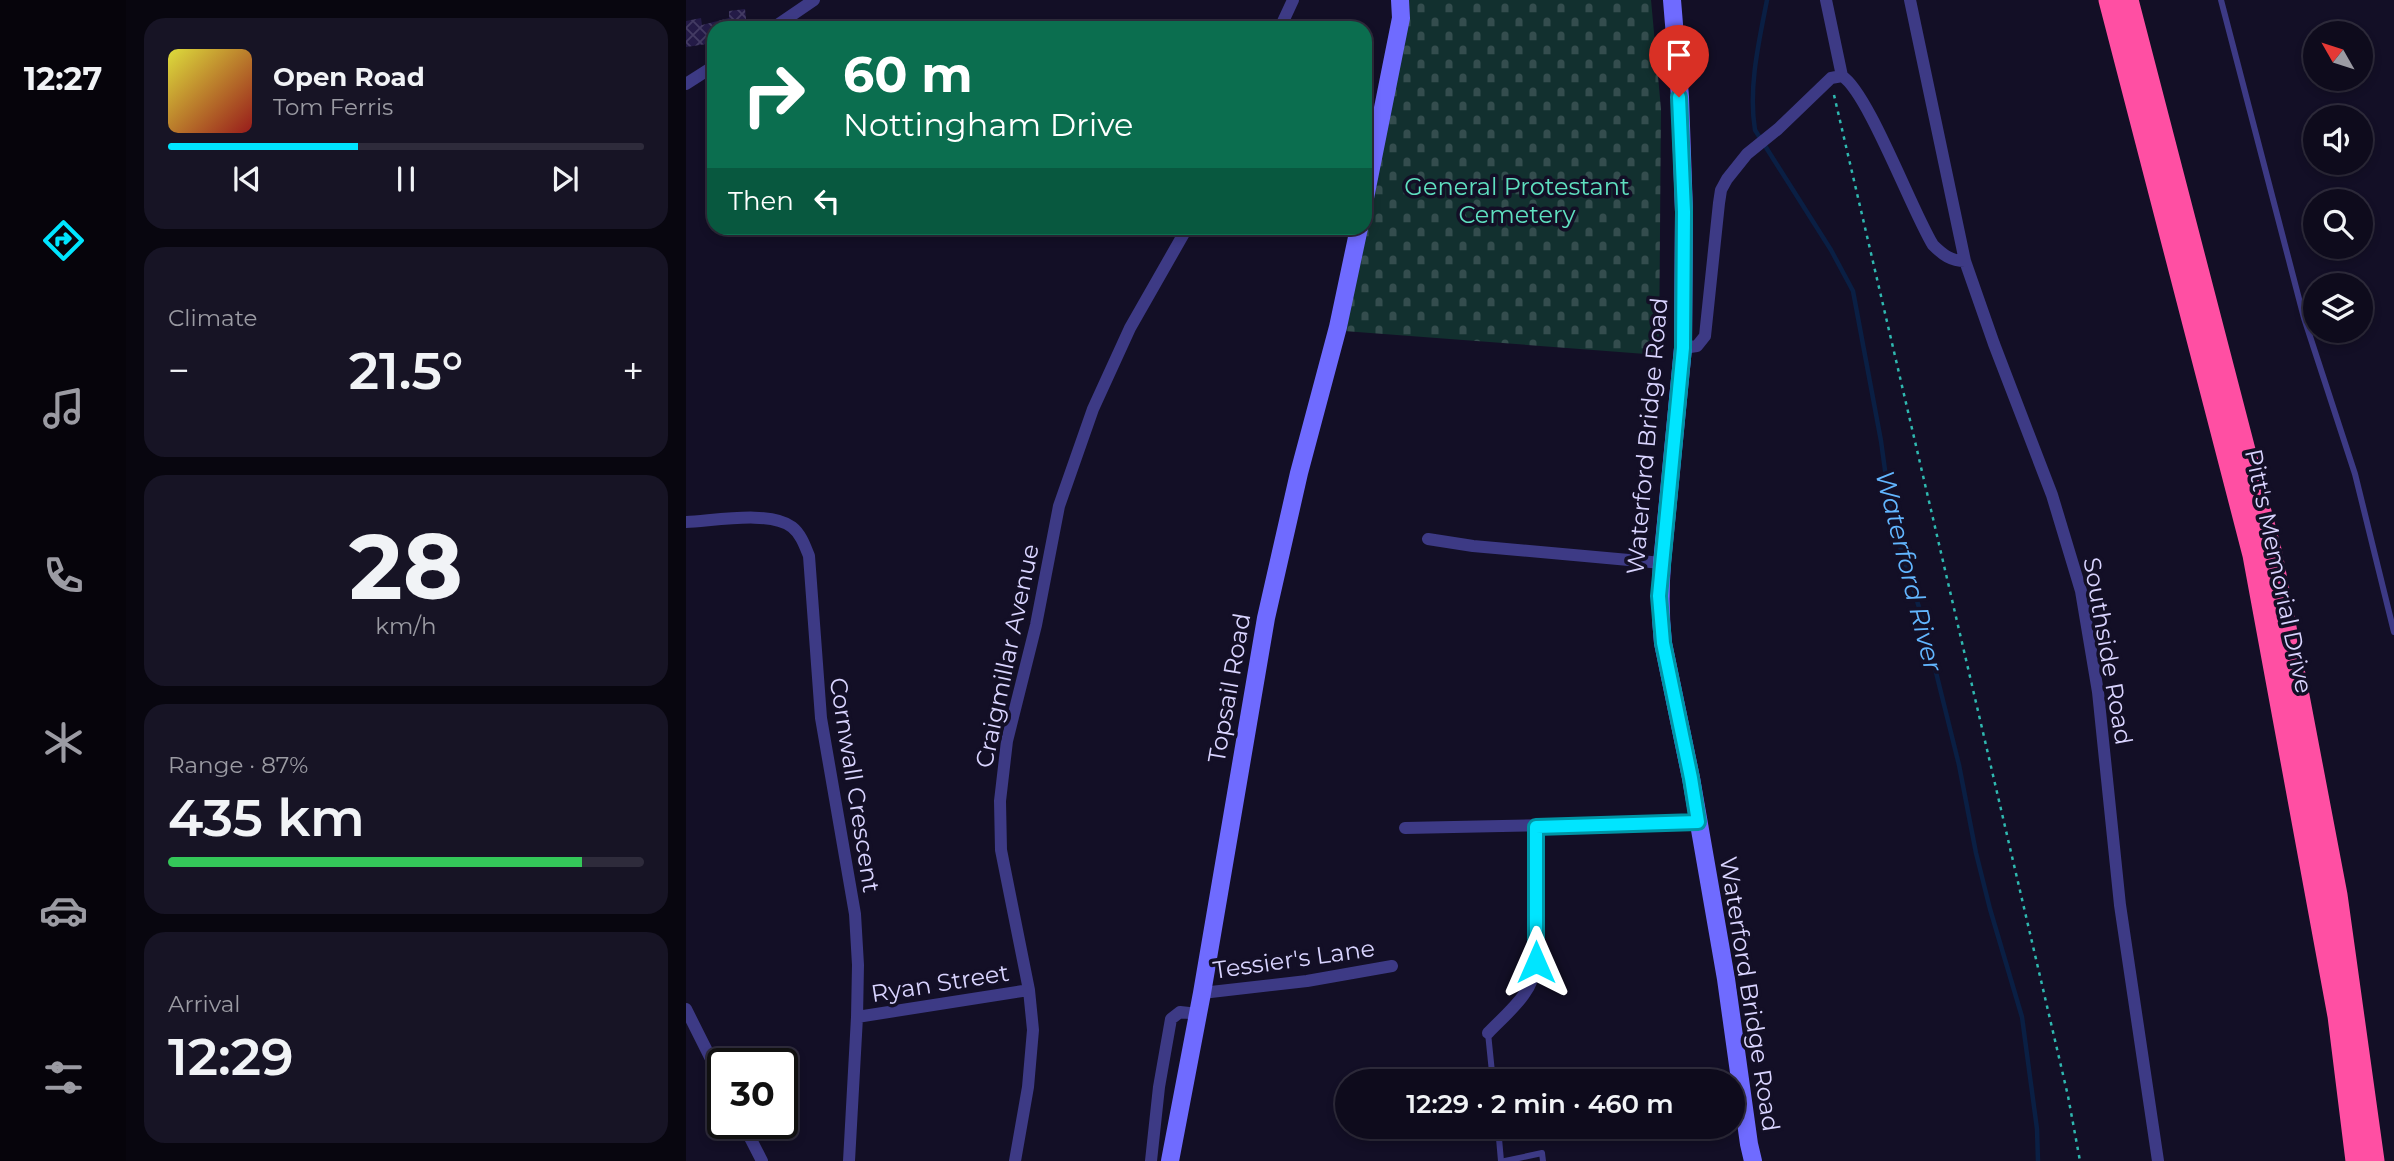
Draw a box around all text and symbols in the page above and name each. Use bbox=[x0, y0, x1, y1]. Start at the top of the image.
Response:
north arrow bbox=[2303, 21, 2373, 91]
map controls bbox=[2303, 21, 2373, 343]
pin bbox=[1649, 25, 1709, 97]
icon: arrive bbox=[1660, 36, 1698, 74]
text: 60 m bbox=[843, 45, 973, 104]
icon: right bbox=[728, 49, 819, 140]
text: 12:27 bbox=[24, 59, 102, 98]
text: Open Road bbox=[273, 61, 425, 93]
text: Tom Ferris bbox=[273, 93, 393, 121]
text: Nottingham Drive bbox=[843, 105, 1133, 144]
button: sound bbox=[2303, 105, 2373, 175]
icon: previous bbox=[228, 160, 266, 198]
icon: pause bbox=[387, 160, 425, 198]
icon: next bbox=[546, 160, 584, 198]
park label: General Protestant Cemetery bbox=[1404, 172, 1630, 229]
icon: left bbox=[808, 182, 846, 220]
text: Then bbox=[728, 185, 794, 217]
button: search bbox=[2303, 189, 2373, 259]
icon: directions bbox=[39, 216, 88, 265]
button: layers bbox=[2303, 273, 2373, 343]
street label: Waterford Bridge Road bbox=[1620, 296, 1674, 576]
text: Climate bbox=[168, 304, 257, 332]
text: 21.5° bbox=[349, 339, 463, 402]
text: − bbox=[168, 347, 190, 394]
text: + bbox=[622, 347, 644, 394]
icon: music bbox=[39, 384, 88, 433]
street label: Pitt's Memorial Drive bbox=[2239, 446, 2319, 696]
water label: Waterford River bbox=[1869, 467, 1950, 675]
text: 28 bbox=[349, 511, 463, 622]
street label: Craigmillar Avenue bbox=[969, 541, 1045, 771]
icon: phone bbox=[39, 551, 88, 600]
street label: Southside Road bbox=[2077, 555, 2139, 747]
street label: Topsail Road bbox=[1202, 611, 1256, 765]
text: km/h bbox=[375, 612, 437, 640]
street label: Cornwall Crescent bbox=[824, 675, 886, 895]
icon: climate bbox=[39, 718, 88, 767]
text: Range · 87% bbox=[168, 751, 308, 779]
text: 435 km bbox=[168, 786, 365, 849]
street label: Waterford Bridge Road bbox=[1714, 854, 1786, 1134]
icon: car bbox=[39, 886, 88, 935]
position arrow bbox=[1499, 925, 1573, 999]
street label: Tessier's Lane bbox=[1211, 933, 1377, 985]
street label: Ryan Street bbox=[869, 958, 1011, 1008]
text: Arrival bbox=[168, 990, 241, 1018]
text: 12:29 bbox=[168, 1025, 294, 1088]
speed limit sign: 30 bbox=[707, 1048, 798, 1139]
icon: filters bbox=[39, 1053, 88, 1102]
text: 12:29 · 2 min · 460 m bbox=[1406, 1088, 1674, 1120]

